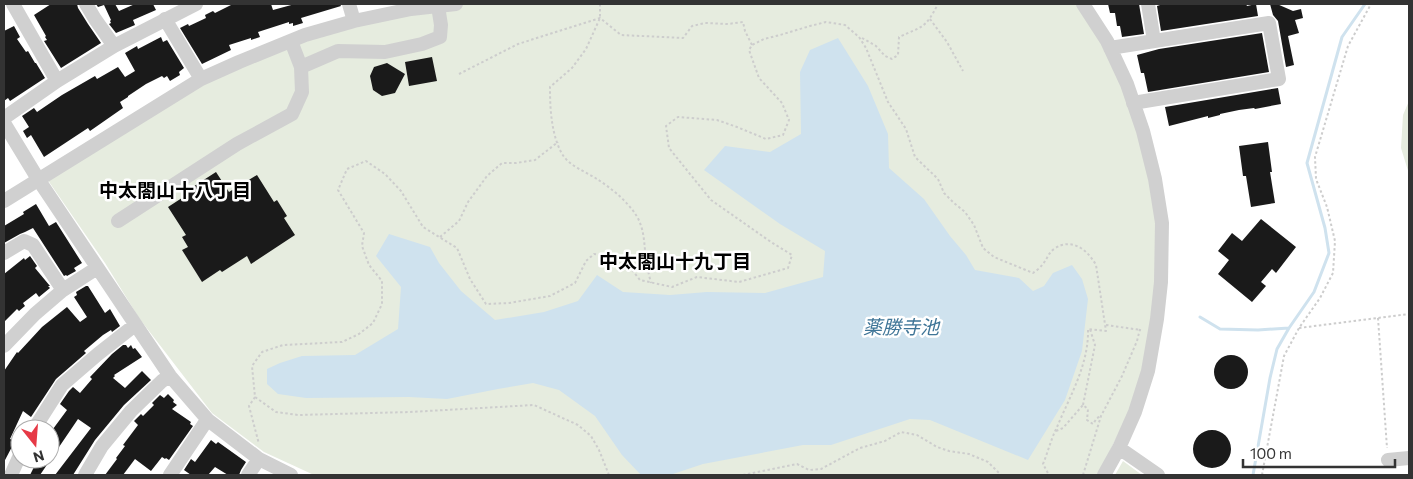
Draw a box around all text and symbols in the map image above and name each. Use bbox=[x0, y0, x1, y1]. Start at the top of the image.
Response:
district label: 中太閤山十八丁目 bbox=[99, 178, 251, 201]
district label: 中太閤山十九丁目 bbox=[599, 249, 751, 272]
water label: 薬勝寺池 bbox=[863, 315, 941, 338]
north arrow bbox=[10, 419, 60, 469]
scale bar bbox=[1243, 436, 1396, 468]
text: 100 m bbox=[1250, 444, 1292, 462]
text: N bbox=[31, 447, 46, 467]

